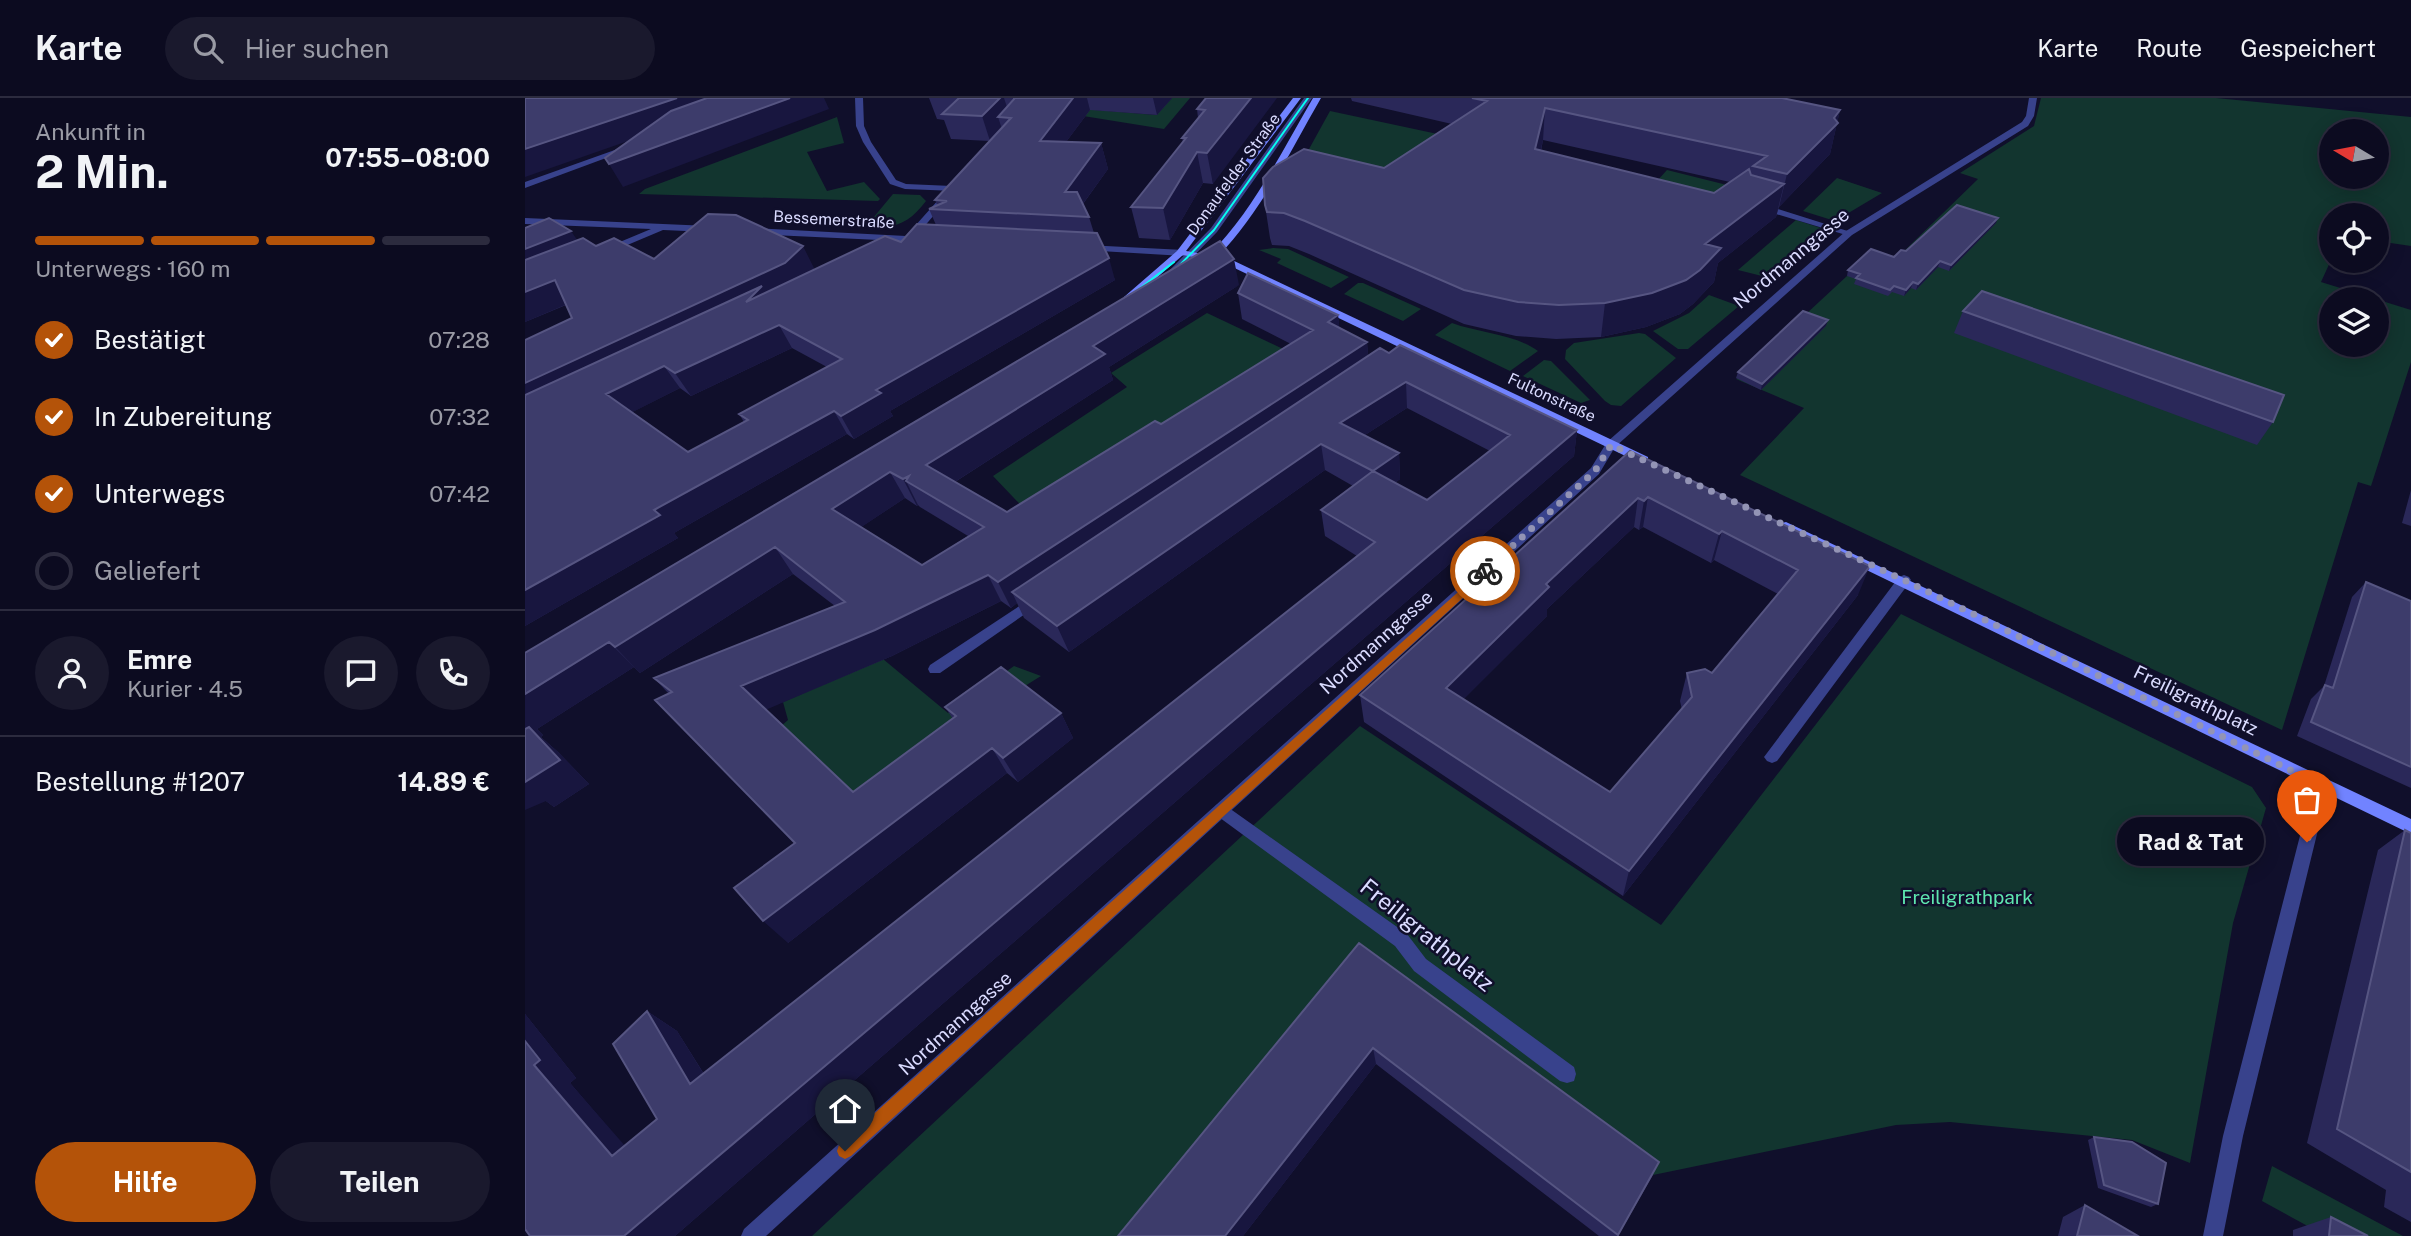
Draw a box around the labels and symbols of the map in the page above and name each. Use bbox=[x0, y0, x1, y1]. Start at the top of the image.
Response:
street label: Donaufelder Straße bbox=[1183, 110, 1284, 239]
north arrow bbox=[2319, 119, 2389, 189]
street label: Nordmanngasse bbox=[1729, 203, 1853, 313]
street label: Bessemerstraße bbox=[773, 207, 895, 232]
street label: Fultonstraße bbox=[1505, 369, 1599, 426]
courier bbox=[1450, 536, 1520, 606]
street label: Nordmanngasse bbox=[1315, 586, 1437, 698]
street label: Freiligrathplatz bbox=[2130, 660, 2262, 740]
pin bbox=[2277, 770, 2337, 842]
callout: Rad & Tat bbox=[2118, 818, 2265, 866]
street label: Freiligrathplatz bbox=[1355, 873, 1500, 997]
park label: Freiligrathpark bbox=[1901, 886, 2033, 908]
street label: Nordmanngasse bbox=[894, 967, 1016, 1079]
pin bbox=[815, 1079, 875, 1151]

